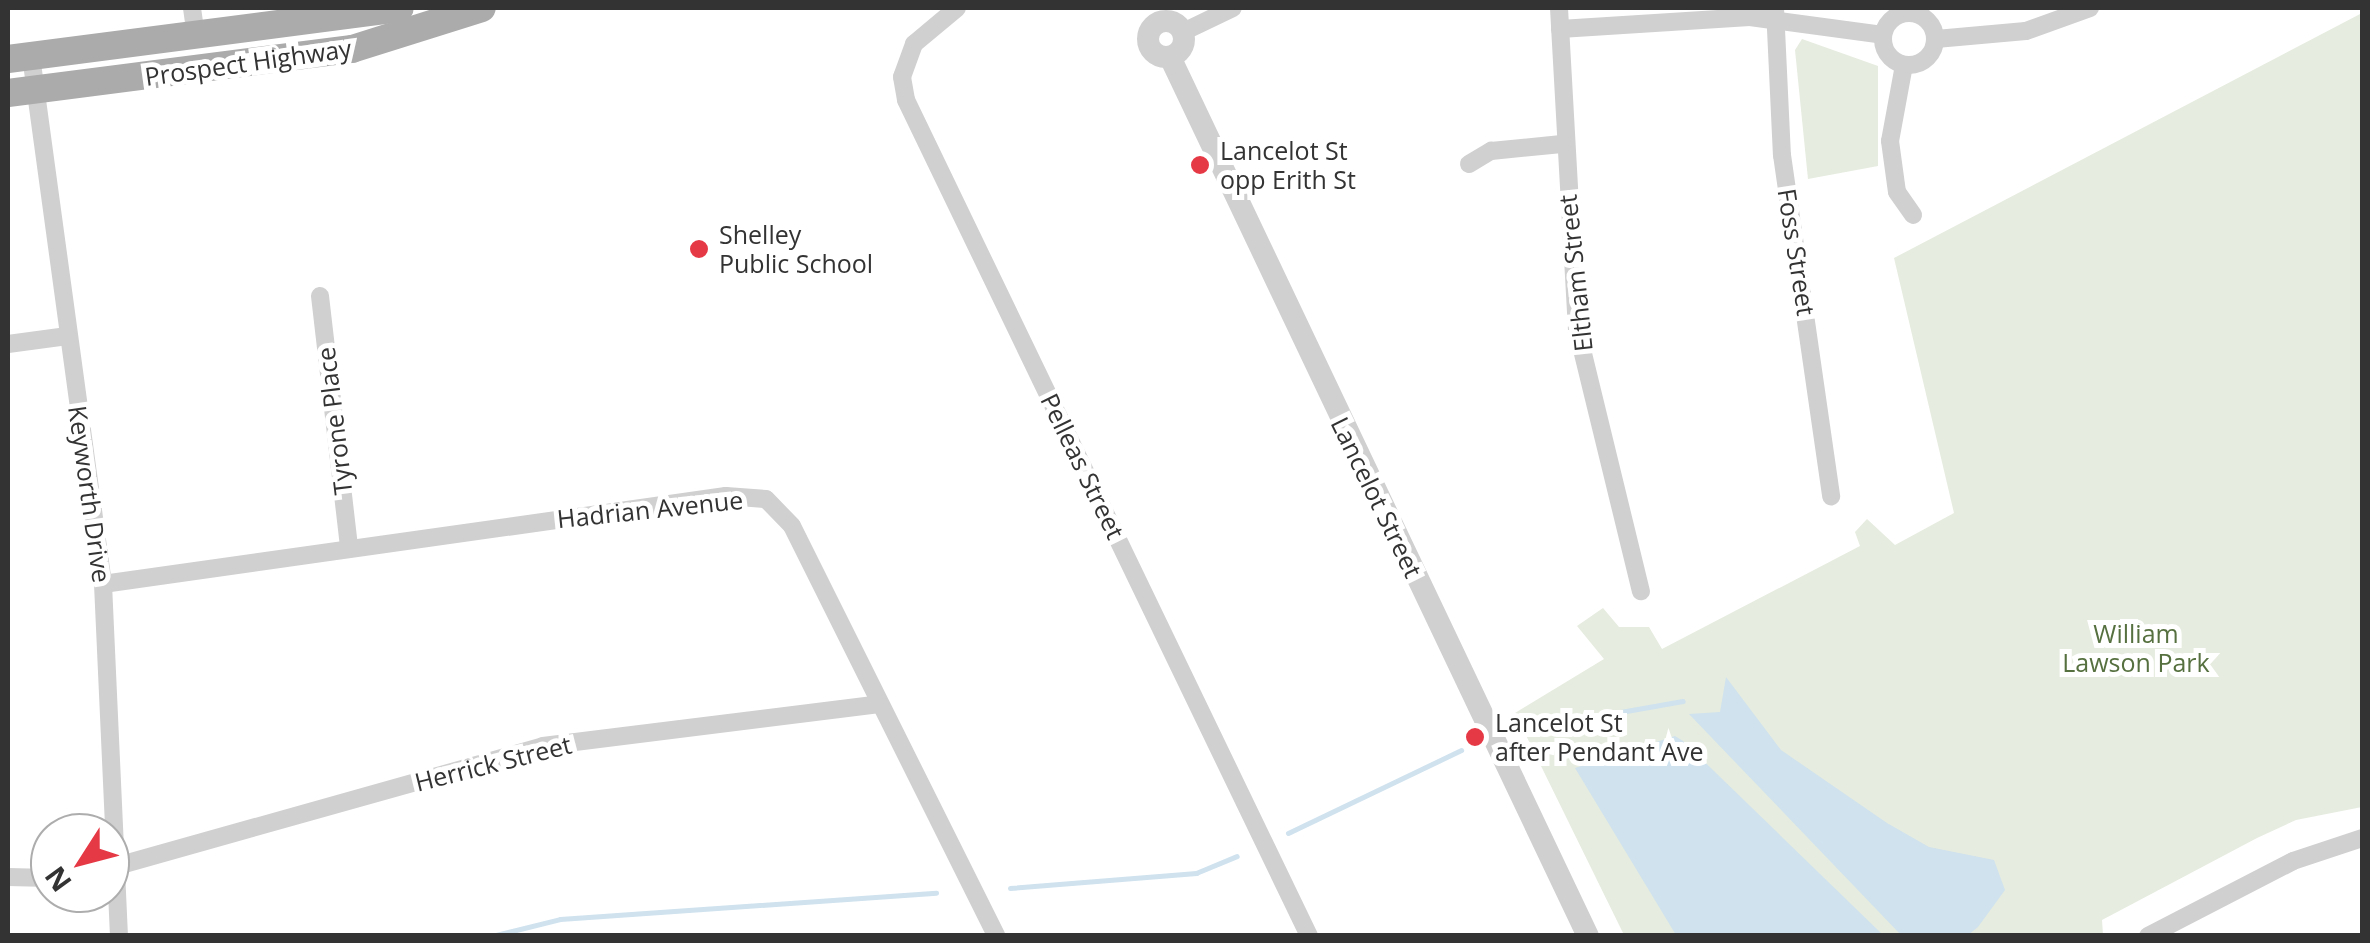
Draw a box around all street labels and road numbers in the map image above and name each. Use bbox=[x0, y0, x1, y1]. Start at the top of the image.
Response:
street label: Prospect Highway bbox=[143, 33, 353, 91]
street label: Foss Street bbox=[1772, 186, 1822, 318]
street label: Eltham Street bbox=[1552, 193, 1598, 353]
street label: Tyrone Place bbox=[310, 345, 358, 497]
street label: Pelleas Street bbox=[1035, 388, 1131, 544]
street label: Keyworth Drive bbox=[63, 404, 117, 584]
street label: Lancelot Street bbox=[1325, 412, 1429, 582]
street label: Hadrian Avenue bbox=[555, 484, 745, 534]
street label: Herrick Street bbox=[411, 729, 575, 797]

